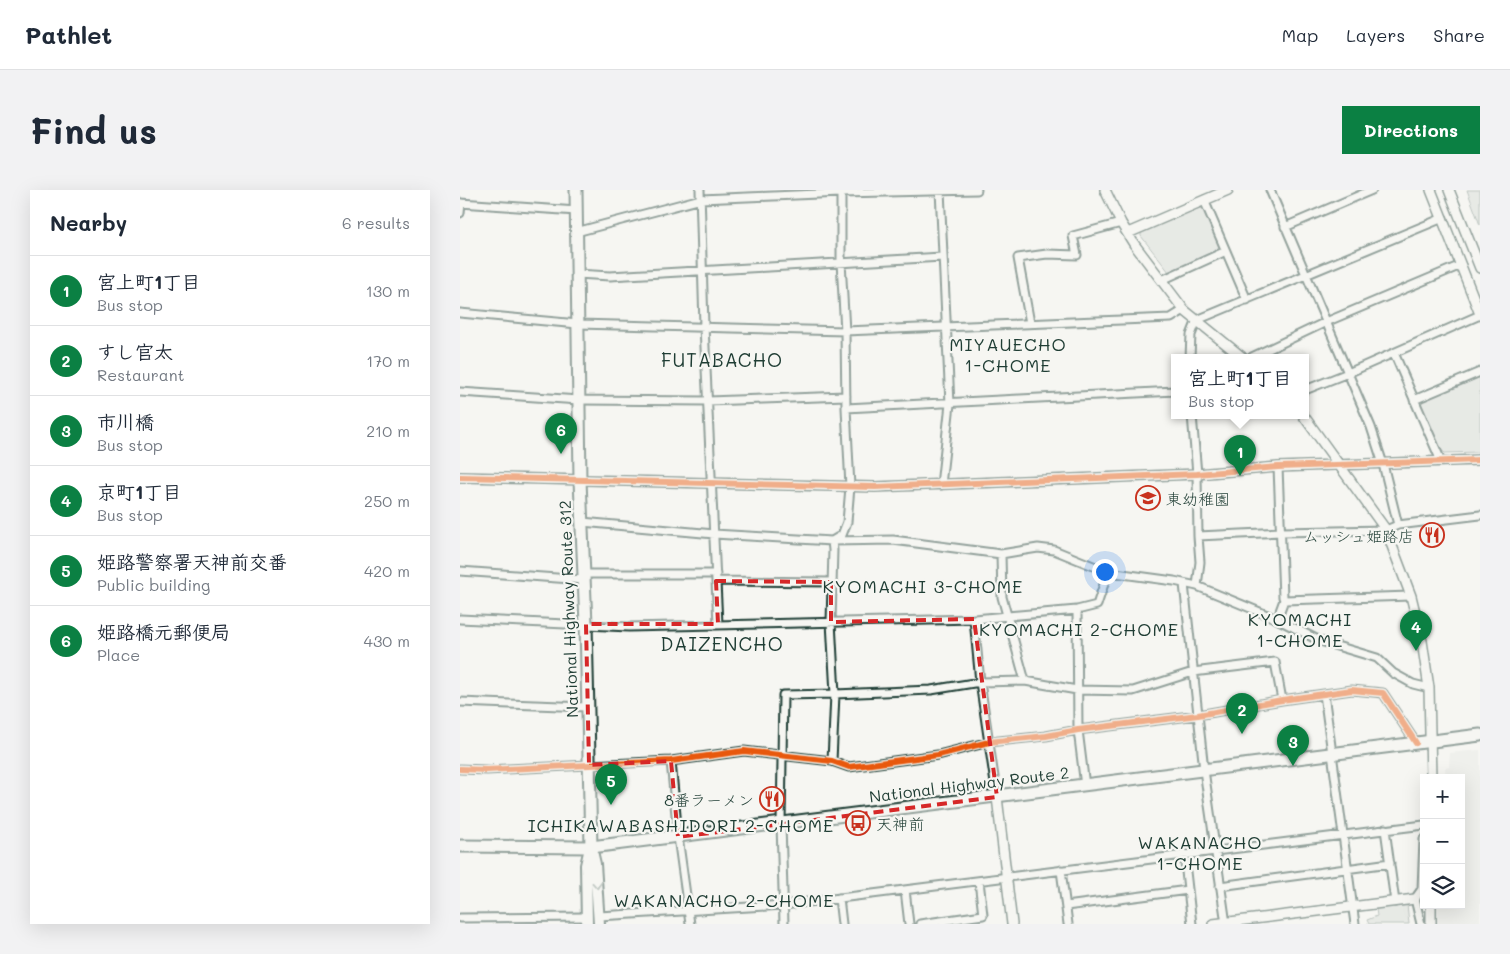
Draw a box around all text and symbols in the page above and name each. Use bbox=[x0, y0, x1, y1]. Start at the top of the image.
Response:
text: Pathlet bbox=[25, 19, 112, 50]
text: Map bbox=[1282, 23, 1318, 47]
text: Layers bbox=[1346, 23, 1405, 47]
text: Share bbox=[1433, 23, 1485, 47]
button: Directions bbox=[1342, 106, 1480, 154]
text: Find us bbox=[30, 107, 157, 153]
text: Nearby bbox=[50, 209, 127, 236]
text: 6 results bbox=[342, 212, 410, 233]
text: 宮上町1丁目 bbox=[97, 269, 200, 294]
text: 1 bbox=[62, 280, 70, 301]
text: 130 m bbox=[366, 280, 410, 301]
text: Bus stop bbox=[97, 294, 163, 315]
district label: MIYAUECHO 1-CHOME bbox=[949, 332, 1067, 377]
text: すし官太 bbox=[97, 339, 173, 364]
district label: FUTABACHO bbox=[661, 347, 783, 372]
text: 2 bbox=[62, 350, 70, 371]
text: 170 m bbox=[366, 350, 410, 371]
popup bbox=[1171, 354, 1309, 419]
text: Restaurant bbox=[97, 364, 185, 385]
text: 宮上町1丁目 bbox=[1188, 365, 1292, 390]
text: Bus stop bbox=[1188, 390, 1254, 411]
text: 市川橋 bbox=[97, 409, 154, 434]
pin: 6 bbox=[545, 413, 577, 454]
text: 3 bbox=[61, 420, 71, 441]
text: 210 m bbox=[366, 420, 410, 441]
text: Bus stop bbox=[97, 434, 163, 455]
pin: 1 bbox=[1224, 435, 1256, 476]
text: 京町1丁目 bbox=[97, 479, 181, 504]
school or university icon: 東幼稚園 bbox=[1135, 485, 1161, 511]
place label: 東幼稚園 bbox=[1166, 488, 1230, 509]
text: 4 bbox=[61, 490, 71, 511]
text: 250 m bbox=[364, 490, 410, 511]
street label: National Highway Route 312 bbox=[554, 500, 582, 718]
text: Bus stop bbox=[97, 504, 163, 525]
restaurant icon: ムッシュ姫路店 bbox=[1419, 522, 1445, 548]
place label: ムッシュ姫路店 bbox=[1303, 525, 1414, 546]
text: 姫路警察署天神前交番 bbox=[97, 549, 287, 574]
your location bbox=[1092, 559, 1118, 585]
text: 5 bbox=[61, 560, 71, 581]
text: 420 m bbox=[364, 560, 410, 581]
text: Public building bbox=[97, 574, 210, 595]
district label: KYOMACHI 3-CHOME bbox=[823, 574, 1023, 598]
district label: KYOMACHI 1-CHOME bbox=[1248, 607, 1352, 652]
pin: 4 bbox=[1400, 610, 1432, 651]
district label: KYOMACHI 2-CHOME bbox=[979, 617, 1179, 641]
text: 姫路橋元郵便局 bbox=[97, 619, 230, 644]
text: 6 bbox=[61, 630, 71, 651]
text: 430 m bbox=[363, 630, 410, 651]
district label: DAIZENCHO bbox=[660, 631, 784, 656]
text: Place bbox=[97, 644, 140, 665]
pin: 2 bbox=[1226, 693, 1258, 734]
pin: 3 bbox=[1277, 725, 1309, 766]
street label: National Highway Route 2 bbox=[868, 761, 1070, 807]
pin: 5 bbox=[595, 764, 627, 805]
map controls bbox=[1420, 774, 1465, 909]
button: + bbox=[1420, 774, 1465, 819]
restaurant icon: 8番ラーメン bbox=[759, 786, 785, 812]
place label: 8番ラーメン bbox=[664, 789, 754, 810]
bus stop icon: 天神前 bbox=[845, 810, 871, 836]
district label: ICHIKAWABASHIDORI 2-CHOME bbox=[528, 813, 834, 837]
place label: 天神前 bbox=[876, 813, 924, 834]
button: − bbox=[1420, 819, 1465, 864]
district label: WAKANACHO 1-CHOME bbox=[1137, 830, 1263, 875]
button: layers bbox=[1420, 864, 1465, 909]
one-way arrow bbox=[591, 882, 602, 890]
district label: WAKANACHO 2-CHOME bbox=[613, 888, 835, 912]

